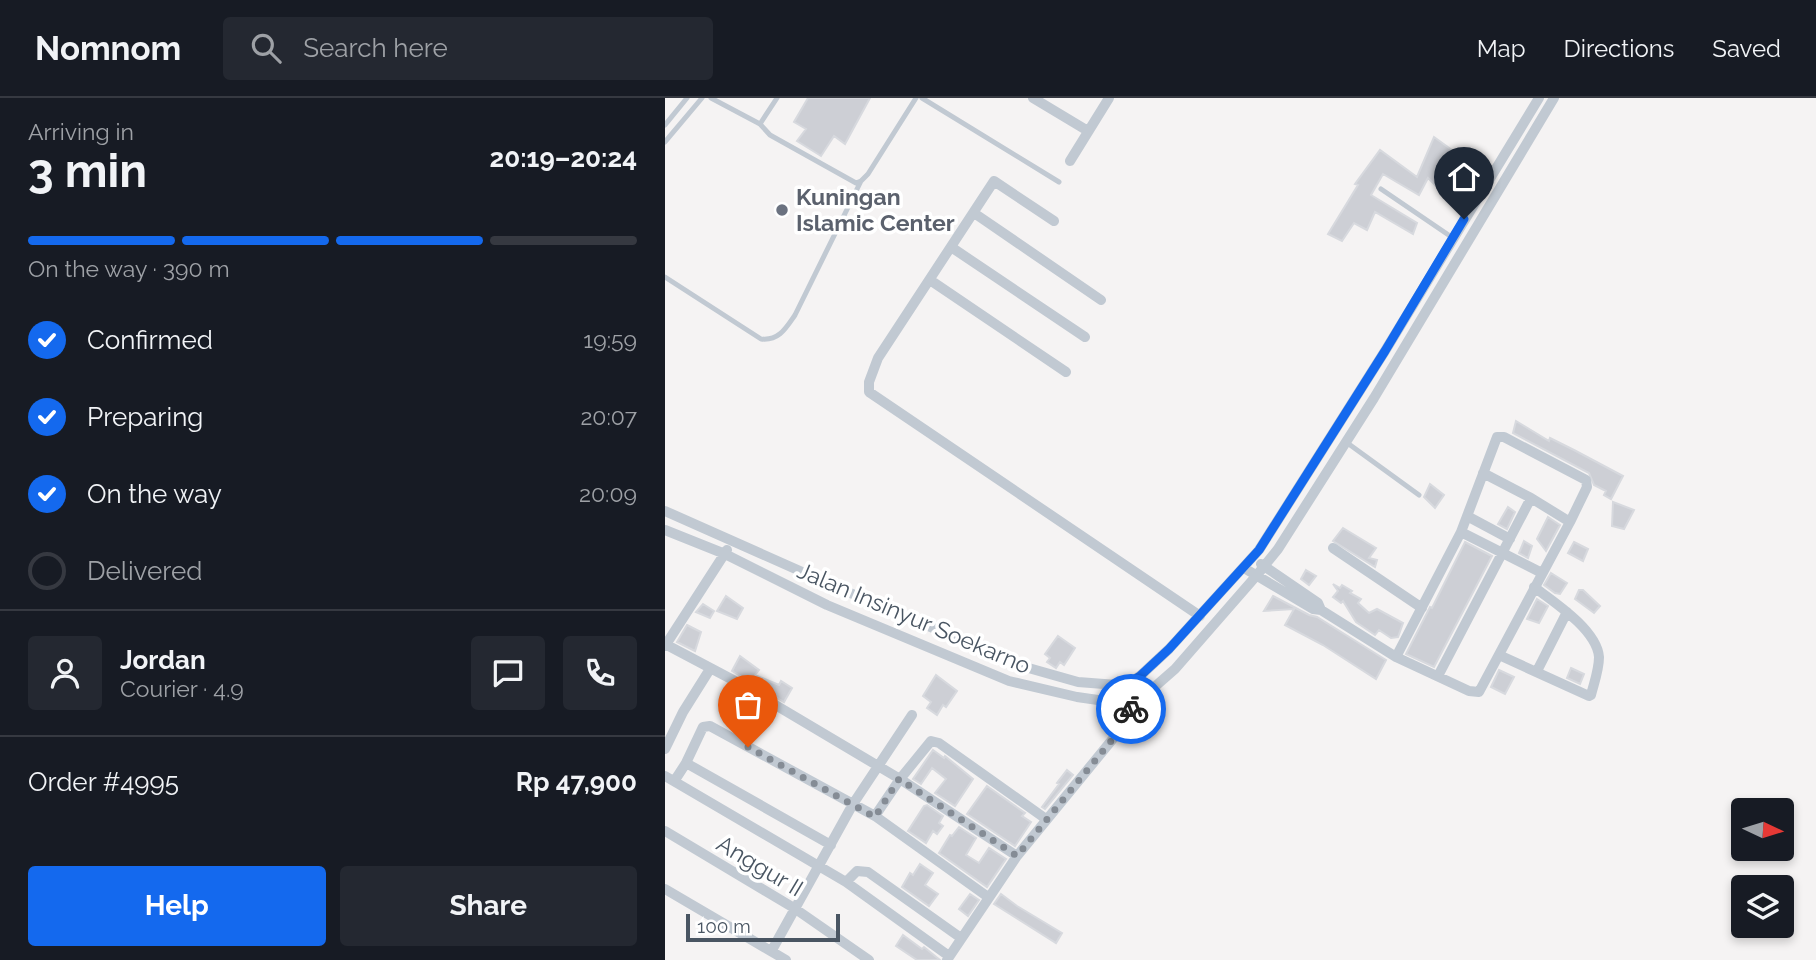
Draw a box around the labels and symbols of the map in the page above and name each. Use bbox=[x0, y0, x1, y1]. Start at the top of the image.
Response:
pin bbox=[1434, 147, 1494, 219]
place label: Kuningan Islamic Center bbox=[796, 183, 955, 236]
marker: Kuningan Islamic Center bbox=[774, 202, 790, 218]
street label: Jalan Insinyur Soekarno bbox=[794, 556, 1035, 679]
courier bbox=[1096, 674, 1166, 744]
pin bbox=[718, 675, 778, 747]
north arrow bbox=[1731, 798, 1794, 861]
street label: Anggur II bbox=[712, 829, 808, 902]
scale bar bbox=[686, 911, 840, 943]

